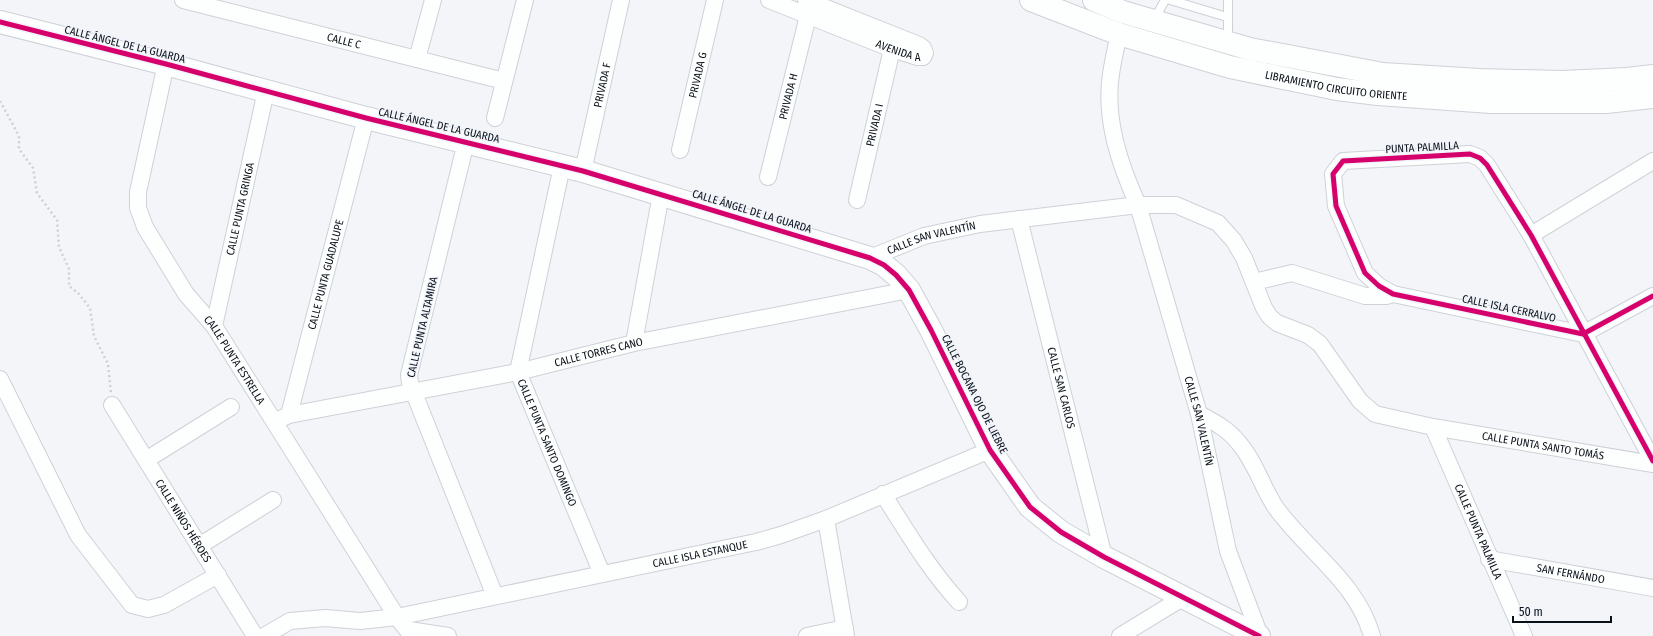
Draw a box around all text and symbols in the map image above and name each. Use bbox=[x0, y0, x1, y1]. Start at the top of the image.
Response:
street label: CALLE ÁNGEL DE LA GUARDA bbox=[63, 22, 187, 66]
street label: CALLE C bbox=[326, 31, 363, 52]
street label: AVENIDA A bbox=[874, 37, 921, 64]
street label: PRIVADA G bbox=[686, 51, 710, 99]
street label: PRIVADA F bbox=[591, 61, 614, 109]
street label: LIBRAMIENTO CIRCUITO ORIENTE bbox=[1264, 68, 1408, 103]
street label: PRIVADA H bbox=[776, 72, 801, 121]
street label: PRIVADA I bbox=[864, 102, 886, 148]
street label: CALLE ÁNGEL DE LA GUARDA bbox=[377, 104, 501, 146]
street label: PUNTA PALMILLA bbox=[1385, 139, 1459, 156]
street label: CALLE PUNTA GRINGA bbox=[224, 161, 257, 257]
street label: CALLE ÁNGEL DE LA GUARDA bbox=[691, 186, 814, 236]
street label: CALLE PUNTA GUADALUPE bbox=[305, 218, 346, 331]
street label: CALLE SAN VALENTÍN bbox=[885, 219, 977, 257]
street label: CALLE PUNTA ALTAMIRA bbox=[405, 275, 440, 379]
street label: CALLE ISLA CERRALVO bbox=[1461, 292, 1557, 325]
street label: CALLE PUNTA ESTRELLA bbox=[201, 313, 268, 407]
street label: CALLE BOCANA OJO DE LIEBRE bbox=[939, 333, 1010, 456]
street label: CALLE TORRES CANO bbox=[553, 335, 644, 370]
street label: CALLE SAN CARLOS bbox=[1044, 346, 1078, 430]
street label: CALLE SAN VALENTÍN bbox=[1181, 375, 1216, 467]
street label: CALLE PUNTA SANTO DOMINGO bbox=[515, 377, 579, 508]
street label: CALLE PUNTA SANTO TOMÁS bbox=[1481, 429, 1606, 463]
street label: CALLE NIÑOS HÉROES bbox=[153, 477, 214, 565]
street label: CALLE PUNTA PALMILLA bbox=[1452, 482, 1505, 582]
street label: CALLE ISLA ESTANQUE bbox=[652, 538, 749, 570]
street label: SAN FERNÁNDO bbox=[1536, 562, 1606, 586]
scale bar bbox=[1513, 598, 1611, 624]
text: 50 m bbox=[1519, 605, 1543, 619]

